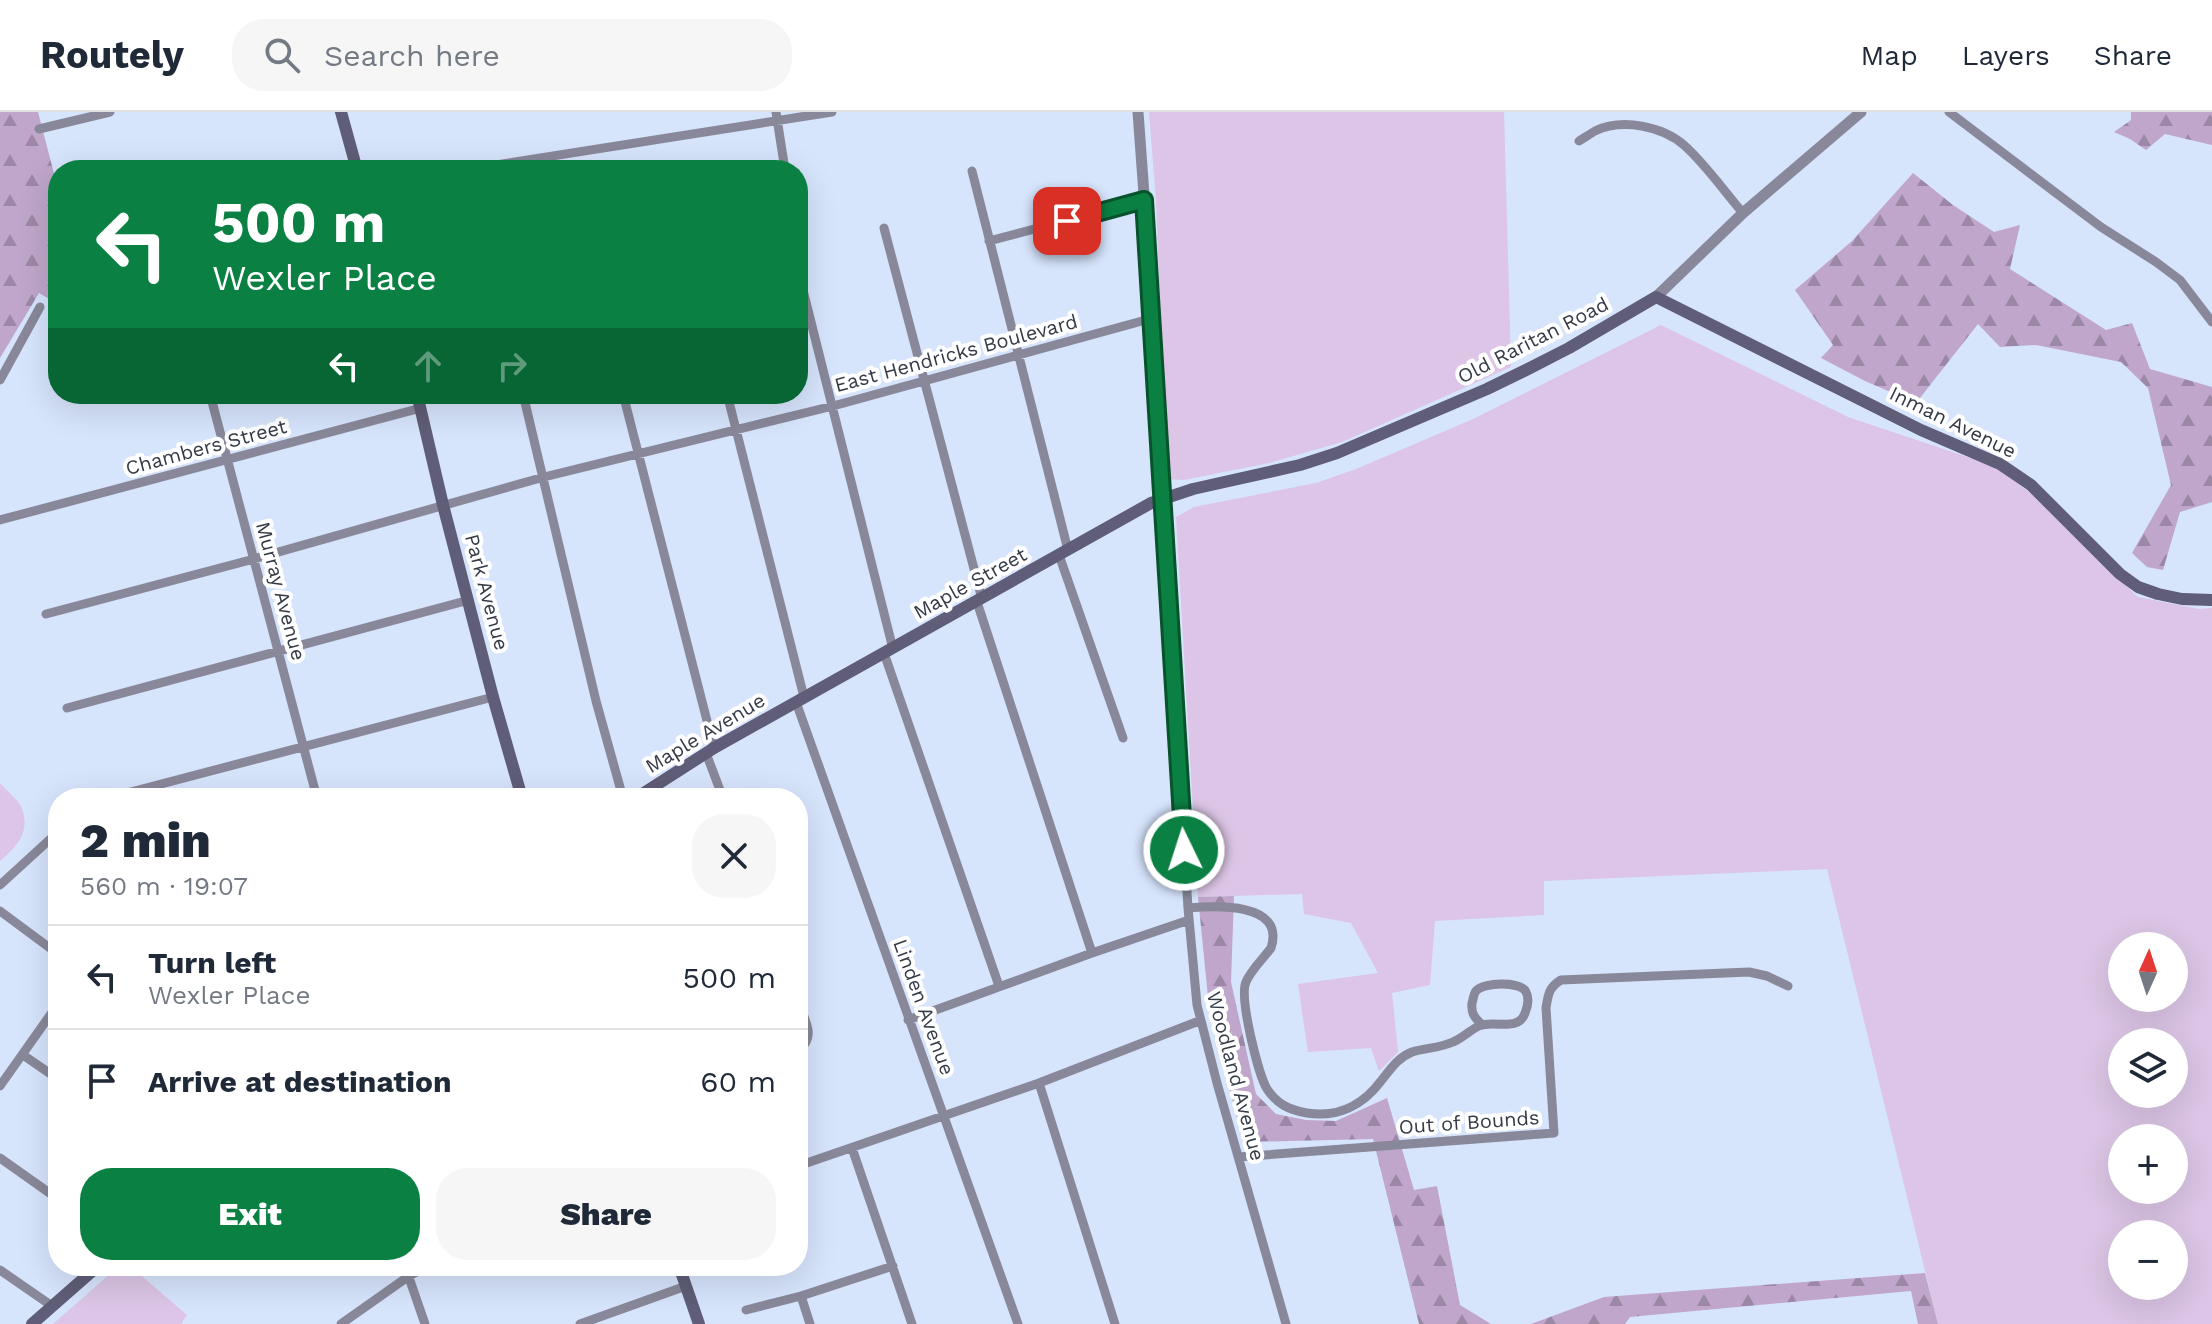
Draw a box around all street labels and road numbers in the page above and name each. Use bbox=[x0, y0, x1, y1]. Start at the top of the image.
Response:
street label: Old Raritan Road bbox=[1453, 292, 1613, 388]
street label: East Hendricks Boulevard bbox=[832, 309, 1080, 397]
street label: Inman Avenue bbox=[1886, 381, 2020, 463]
street label: Chambers Street bbox=[123, 414, 290, 480]
street label: Murray Avenue bbox=[251, 519, 311, 663]
street label: Park Avenue bbox=[460, 531, 514, 653]
street label: Maple Street bbox=[909, 542, 1031, 624]
street label: Maple Avenue bbox=[641, 688, 769, 778]
street label: Linden Avenue bbox=[888, 936, 960, 1078]
street label: Woodland Avenue bbox=[1202, 989, 1270, 1163]
street label: Out of Bounds bbox=[1398, 1105, 1540, 1139]

